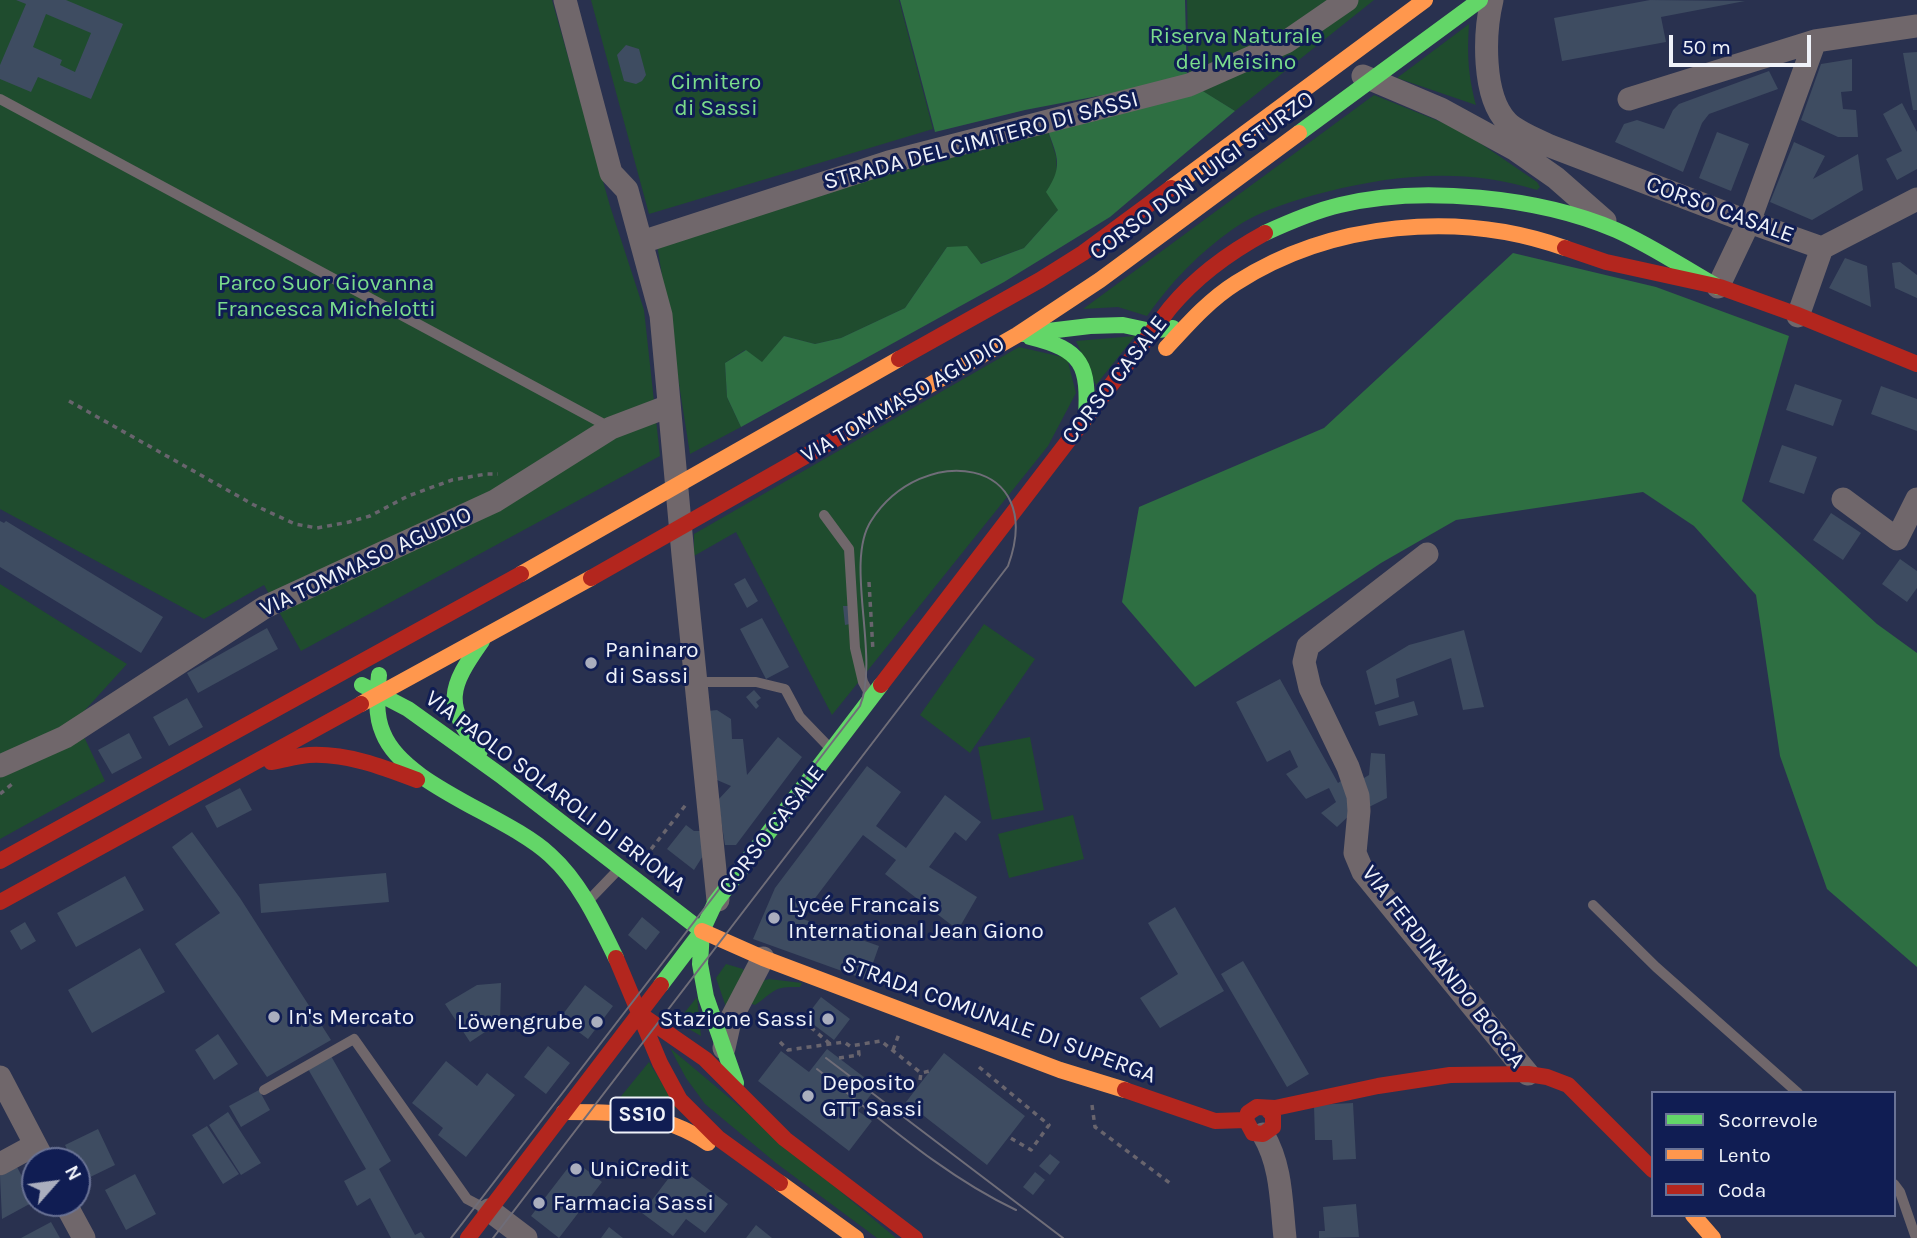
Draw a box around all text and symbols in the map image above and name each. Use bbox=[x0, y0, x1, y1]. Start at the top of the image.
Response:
scale bar bbox=[1672, 21, 1814, 65]
park label: Riserva Naturale del Meisino bbox=[1149, 22, 1323, 76]
text: 50 m bbox=[1682, 35, 1731, 59]
park label: Cimitero di Sassi bbox=[671, 68, 761, 122]
street label: CORSO DON LUIGI STURZO bbox=[1085, 85, 1319, 267]
street label: STRADA DEL CIMITERO DI SASSI bbox=[821, 86, 1141, 196]
street label: CORSO CASALE bbox=[1642, 170, 1798, 250]
park label: Parco Suor Giovanna Francesca Michelotti bbox=[216, 269, 436, 323]
street label: CORSO CASALE bbox=[1056, 310, 1174, 450]
street label: VIA TOMMASO AGUDIO bbox=[796, 330, 1010, 470]
street label: VIA TOMMASO AGUDIO bbox=[256, 501, 476, 623]
place label: Paninaro di Sassi bbox=[605, 636, 699, 690]
marker: Paninaro di Sassi bbox=[583, 655, 599, 671]
street label: VIA PAOLO SOLAROLI DI BRIONA bbox=[419, 685, 691, 899]
street label: CORSO CASALE bbox=[713, 760, 831, 900]
street label: VIA FERDINANDO BOCCA bbox=[1355, 860, 1531, 1074]
place label: Lycée Francais International Jean Giono bbox=[788, 891, 1044, 945]
marker: Lycée Francais International Jean Giono bbox=[766, 910, 782, 926]
street label: STRADA COMUNALE DI SUPERGA bbox=[838, 950, 1160, 1090]
place label: In's Mercato bbox=[288, 1003, 414, 1031]
place label: Stazione Sassi bbox=[660, 1005, 814, 1033]
place label: Löwengrube bbox=[457, 1008, 583, 1036]
marker: In's Mercato bbox=[266, 1009, 282, 1025]
marker: Stazione Sassi bbox=[820, 1011, 836, 1027]
marker: Löwengrube bbox=[589, 1014, 605, 1030]
place label: Deposito GTT Sassi bbox=[822, 1069, 923, 1123]
marker: Deposito GTT Sassi bbox=[800, 1088, 816, 1104]
legend bbox=[1651, 1091, 1896, 1217]
road number: SS10 bbox=[610, 1098, 674, 1132]
text: Scorrevole bbox=[1718, 1108, 1818, 1132]
text: Lento bbox=[1718, 1143, 1771, 1167]
north arrow bbox=[21, 1147, 91, 1217]
place label: UniCredit bbox=[590, 1155, 689, 1183]
marker: UniCredit bbox=[568, 1161, 584, 1177]
text: N bbox=[60, 1162, 86, 1184]
text: Coda bbox=[1718, 1178, 1766, 1202]
place label: Farmacia Sassi bbox=[553, 1189, 714, 1217]
marker: Farmacia Sassi bbox=[531, 1195, 547, 1211]

